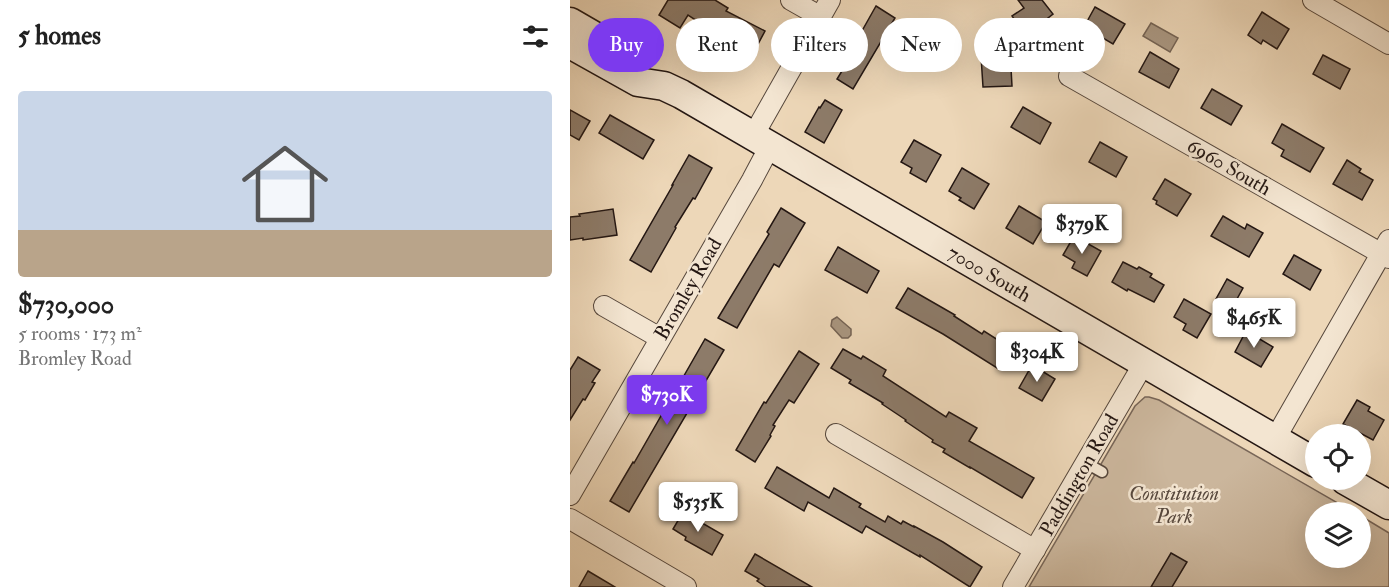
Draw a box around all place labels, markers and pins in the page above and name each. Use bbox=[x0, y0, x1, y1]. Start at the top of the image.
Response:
pin: $379K bbox=[1040, 204, 1124, 255]
pin: $465K bbox=[1212, 298, 1296, 349]
pin: $304K bbox=[995, 332, 1079, 383]
pin: $730K bbox=[625, 375, 709, 426]
pin: $535K bbox=[656, 482, 740, 533]

